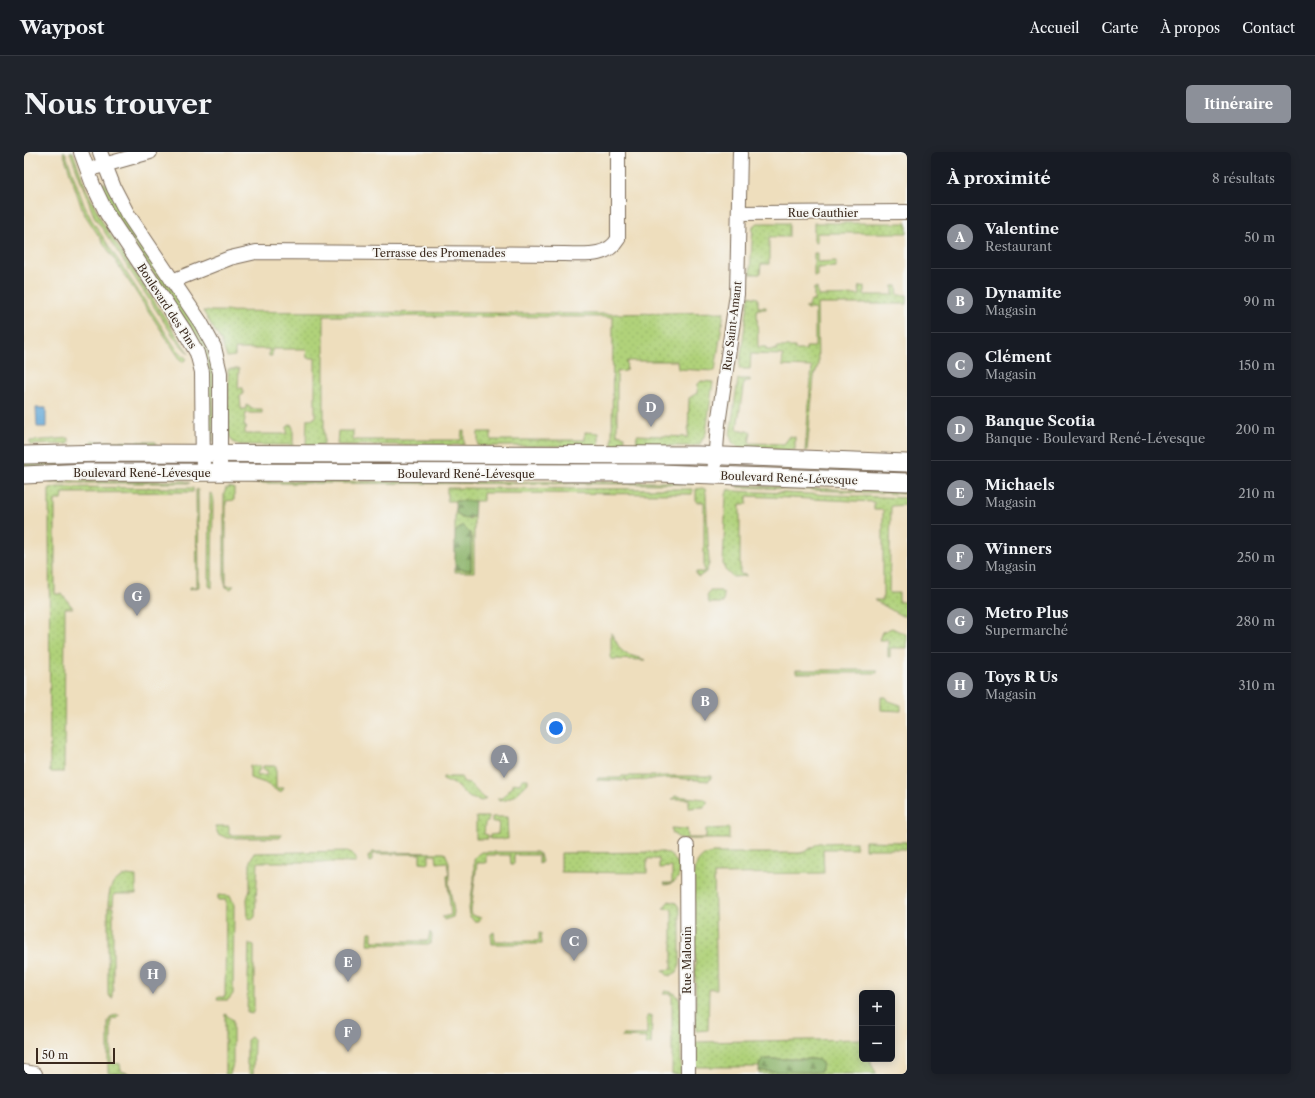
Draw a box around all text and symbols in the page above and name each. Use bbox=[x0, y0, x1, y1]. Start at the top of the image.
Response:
text: Waypost bbox=[20, 16, 104, 39]
text: Accueil bbox=[1030, 19, 1080, 37]
text: Carte bbox=[1102, 19, 1138, 37]
text: À propos bbox=[1160, 19, 1220, 37]
text: Contact bbox=[1242, 19, 1295, 37]
button: Itinéraire bbox=[1186, 85, 1291, 123]
text: Nous trouver bbox=[24, 87, 212, 121]
text: À proximité bbox=[947, 168, 1051, 188]
text: 8 résultats bbox=[1212, 170, 1275, 186]
street label: Rue Gauthier bbox=[788, 206, 858, 220]
text: Valentine bbox=[985, 219, 1059, 238]
text: A bbox=[955, 229, 965, 245]
text: 50 m bbox=[1244, 229, 1275, 245]
text: Restaurant bbox=[985, 238, 1052, 254]
street label: Terrasse des Promenades bbox=[373, 246, 506, 260]
street label: Boulevard des Pins bbox=[134, 261, 200, 351]
street label: Rue Saint-Amant bbox=[720, 280, 744, 372]
text: Dynamite bbox=[985, 283, 1062, 302]
text: B bbox=[955, 293, 965, 309]
text: 90 m bbox=[1244, 293, 1275, 309]
text: Magasin bbox=[985, 302, 1036, 318]
text: Clément bbox=[985, 347, 1052, 366]
text: C bbox=[955, 357, 965, 373]
text: 150 m bbox=[1239, 357, 1275, 373]
text: Magasin bbox=[985, 366, 1036, 382]
pin: D bbox=[638, 394, 664, 427]
text: Banque Scotia bbox=[985, 411, 1095, 430]
text: D bbox=[954, 421, 966, 437]
text: 200 m bbox=[1235, 421, 1275, 437]
text: Banque · Boulevard René-Lévesque bbox=[985, 430, 1205, 446]
street label: Boulevard René-Lévesque bbox=[73, 466, 211, 480]
street label: Boulevard René-Lévesque bbox=[397, 467, 535, 481]
street label: Boulevard René-Lévesque bbox=[720, 469, 858, 487]
text: Michaels bbox=[985, 475, 1055, 494]
text: E bbox=[955, 485, 965, 501]
text: 210 m bbox=[1238, 485, 1275, 501]
text: Magasin bbox=[985, 494, 1036, 510]
text: Winners bbox=[985, 539, 1052, 558]
text: F bbox=[956, 549, 964, 565]
text: 250 m bbox=[1237, 549, 1275, 565]
text: Magasin bbox=[985, 558, 1036, 574]
pin: G bbox=[124, 583, 150, 616]
text: Metro Plus bbox=[985, 603, 1069, 622]
text: G bbox=[954, 613, 966, 629]
text: 280 m bbox=[1236, 613, 1275, 629]
text: Supermarché bbox=[985, 622, 1068, 638]
text: Toys R Us bbox=[985, 667, 1058, 686]
text: H bbox=[954, 677, 966, 693]
text: 310 m bbox=[1239, 677, 1275, 693]
text: Magasin bbox=[985, 686, 1036, 702]
pin: B bbox=[692, 688, 718, 721]
your location bbox=[546, 718, 566, 738]
pin: A bbox=[491, 745, 517, 778]
street label: Rue Malouin bbox=[680, 926, 694, 994]
pin: C bbox=[561, 928, 587, 961]
pin: E bbox=[335, 949, 361, 982]
pin: H bbox=[140, 961, 166, 994]
map controls bbox=[859, 990, 895, 1062]
button: + bbox=[859, 990, 895, 1026]
pin: F bbox=[335, 1019, 361, 1052]
button: − bbox=[859, 1026, 895, 1062]
scale bar bbox=[36, 1046, 115, 1065]
text: 50 m bbox=[42, 1048, 68, 1062]

